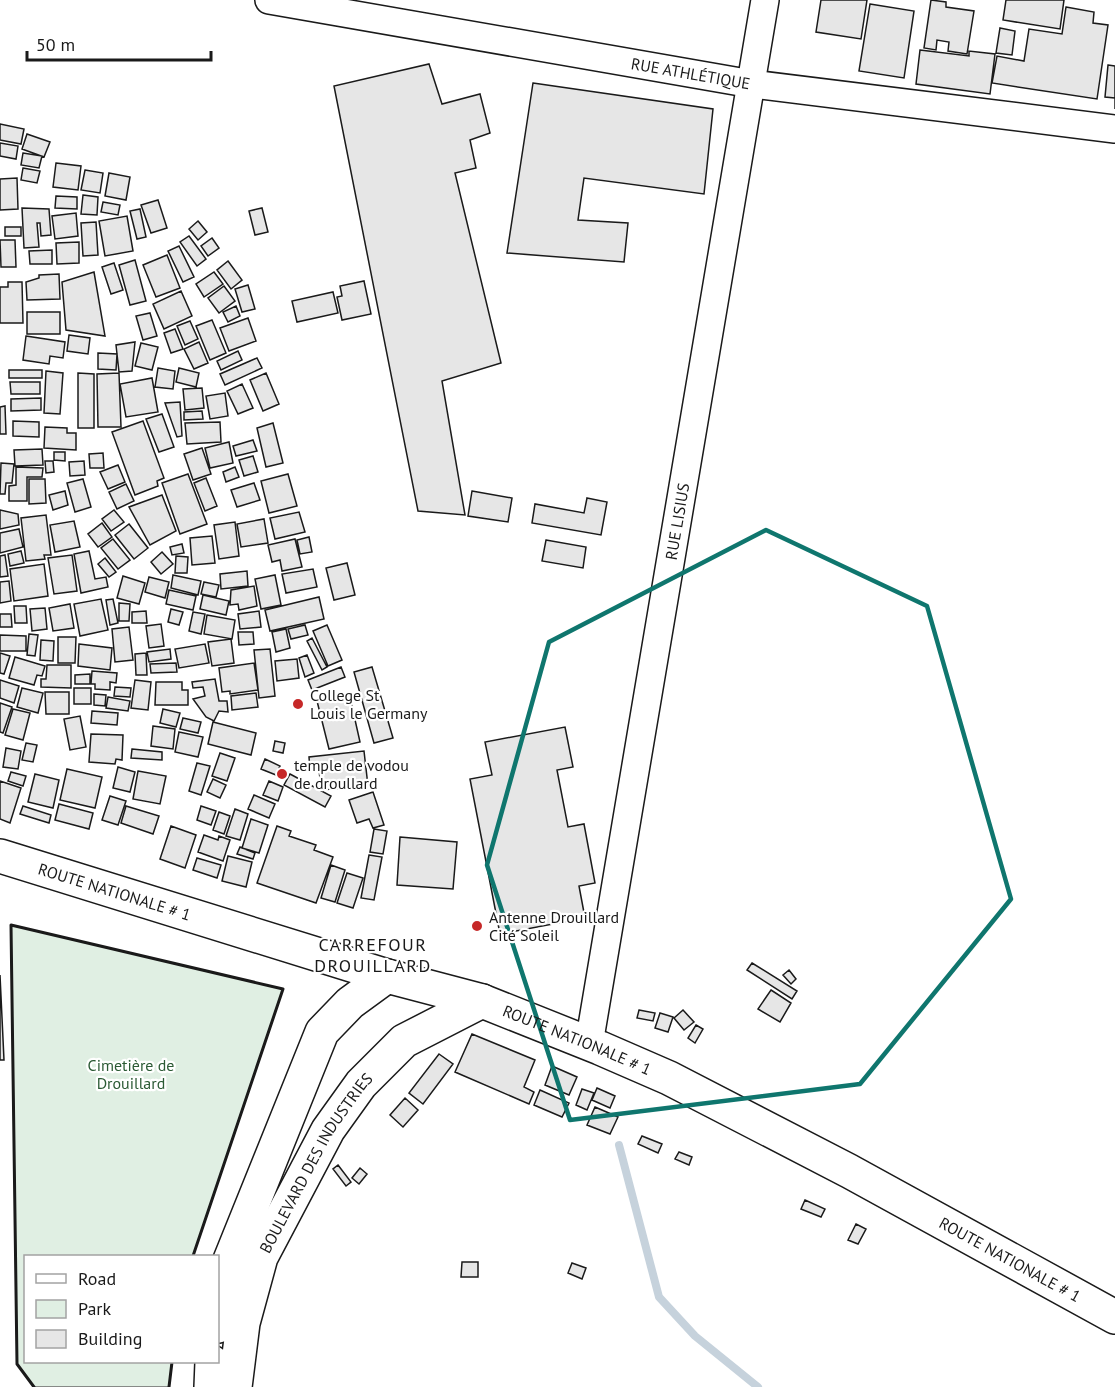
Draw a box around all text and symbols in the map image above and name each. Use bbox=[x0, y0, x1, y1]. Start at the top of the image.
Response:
scale bar bbox=[27, 24, 212, 62]
text: 50 m bbox=[36, 33, 75, 56]
street label: RUE ATHLÉTIQUE bbox=[630, 53, 752, 94]
street label: RUE LISIUS bbox=[661, 481, 693, 561]
place label: College St Louis le Germany bbox=[310, 685, 428, 723]
marker: College St Louis le Germany bbox=[291, 697, 305, 711]
place label: temple de vodou de droullard bbox=[294, 755, 409, 793]
marker: temple de vodou de droullard bbox=[275, 767, 289, 781]
street label: ROUTE NATIONALE # 1 bbox=[36, 859, 193, 925]
place label: Antenne Drouillard Cité Soleil bbox=[489, 907, 619, 945]
marker: Antenne Drouillard Cité Soleil bbox=[470, 919, 484, 933]
district label: CARREFOUR DROUILLARD bbox=[314, 933, 432, 977]
street label: ROUTE NATIONALE # 1 bbox=[500, 1000, 654, 1079]
park label: Cimetière de Drouillard bbox=[88, 1055, 174, 1093]
street label: BOULEVARD DES INDUSTRIES bbox=[255, 1068, 377, 1256]
street label: ROUTE NATIONALE # 1 bbox=[936, 1212, 1084, 1306]
legend bbox=[24, 1255, 219, 1363]
text: Road bbox=[78, 1267, 116, 1290]
text: Park bbox=[78, 1297, 111, 1320]
text: Building bbox=[78, 1327, 142, 1350]

